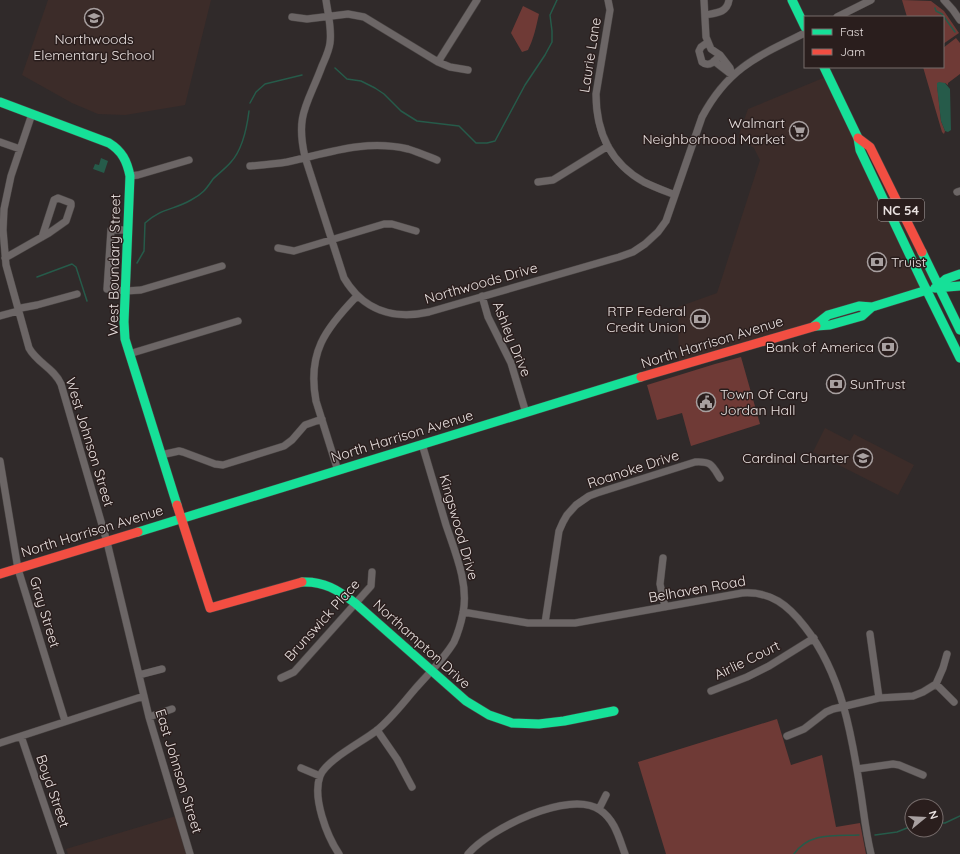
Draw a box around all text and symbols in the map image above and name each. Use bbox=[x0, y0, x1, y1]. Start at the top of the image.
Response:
school or university icon: Northwoods Elementary School bbox=[83, 7, 105, 29]
street label: Laurie Lane bbox=[575, 16, 605, 94]
legend bbox=[804, 16, 944, 68]
text: Fast bbox=[840, 24, 864, 39]
place label: Northwoods Elementary School bbox=[33, 30, 155, 64]
text: Jam bbox=[840, 44, 865, 59]
place label: Walmart Neighborhood Market bbox=[642, 114, 785, 148]
supermarket icon: Walmart Neighborhood Market bbox=[788, 120, 810, 142]
street label: West Boundary Street bbox=[104, 193, 124, 336]
road number: NC 54 bbox=[878, 199, 924, 221]
bank icon: Truist bbox=[866, 251, 888, 273]
place label: Truist bbox=[891, 253, 927, 271]
street label: Northwoods Drive bbox=[422, 258, 540, 308]
street label: Ashley Drive bbox=[489, 299, 535, 380]
place label: RTP Federal Credit Union bbox=[606, 302, 686, 336]
bank icon: RTP Federal Credit Union bbox=[689, 308, 711, 330]
street label: North Harrison Avenue bbox=[639, 312, 785, 372]
bank icon: Bank of America bbox=[877, 336, 899, 358]
place label: Bank of America bbox=[766, 338, 874, 356]
bank icon: SunTrust bbox=[825, 373, 847, 395]
street label: West Johnson Street bbox=[62, 375, 118, 509]
place label: SunTrust bbox=[850, 375, 906, 393]
place label: Town Of Cary Jordan Hall bbox=[720, 385, 808, 419]
public building icon: Town Of Cary Jordan Hall bbox=[695, 391, 717, 413]
street label: North Harrison Avenue bbox=[329, 406, 475, 466]
street label: Roanoke Drive bbox=[585, 446, 681, 492]
school or university icon: Cardinal Charter bbox=[852, 447, 874, 469]
place label: Cardinal Charter bbox=[742, 449, 850, 467]
street label: Kingswood Drive bbox=[435, 472, 483, 582]
street label: North Harrison Avenue bbox=[19, 501, 165, 561]
street label: Belhaven Road bbox=[647, 572, 747, 606]
street label: Gray Street bbox=[26, 574, 64, 650]
street label: Brunswick Place bbox=[280, 575, 364, 665]
street label: Northampton Drive bbox=[369, 595, 475, 693]
street label: Airlie Court bbox=[711, 636, 783, 684]
street label: East Johnson Street bbox=[151, 707, 207, 836]
street label: Boyd Street bbox=[32, 752, 74, 830]
north arrow bbox=[904, 798, 944, 838]
text: N bbox=[926, 809, 941, 821]

